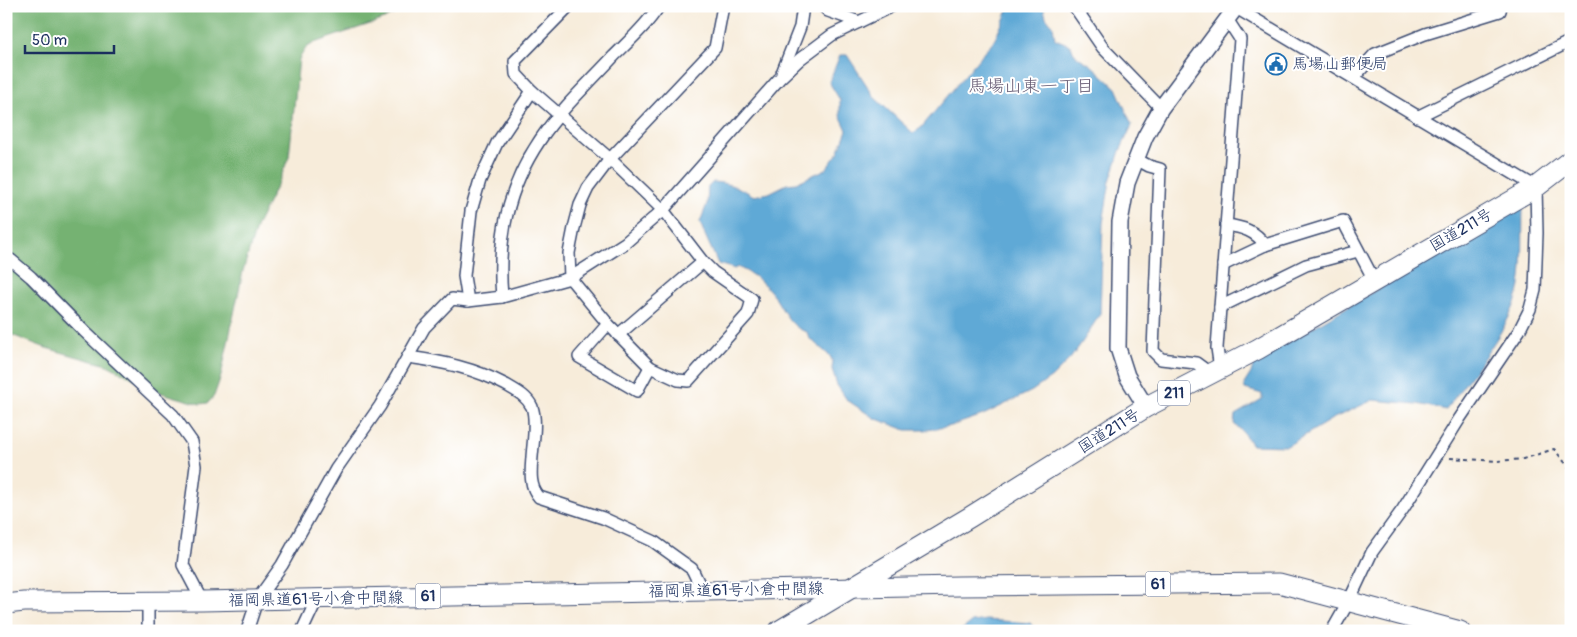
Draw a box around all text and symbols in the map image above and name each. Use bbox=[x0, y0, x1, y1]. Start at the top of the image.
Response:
scale bar bbox=[25, 22, 114, 54]
text: 50 m bbox=[32, 31, 67, 50]
public building icon: 馬場山郵便局 bbox=[1264, 52, 1288, 76]
place label: 馬場山郵便局 bbox=[1292, 54, 1388, 74]
district label: 馬場山東一丁目 bbox=[968, 75, 1094, 98]
street label: 国道211号 bbox=[1426, 204, 1496, 256]
road number: 211 bbox=[1158, 380, 1190, 406]
street label: 国道211号 bbox=[1074, 404, 1144, 458]
road number: 61 bbox=[1146, 572, 1170, 596]
street label: 福岡県道61号小倉中間線 bbox=[648, 578, 824, 602]
road number: 61 bbox=[416, 584, 440, 608]
street label: 福岡県道61号小倉中間線 bbox=[228, 587, 404, 611]

